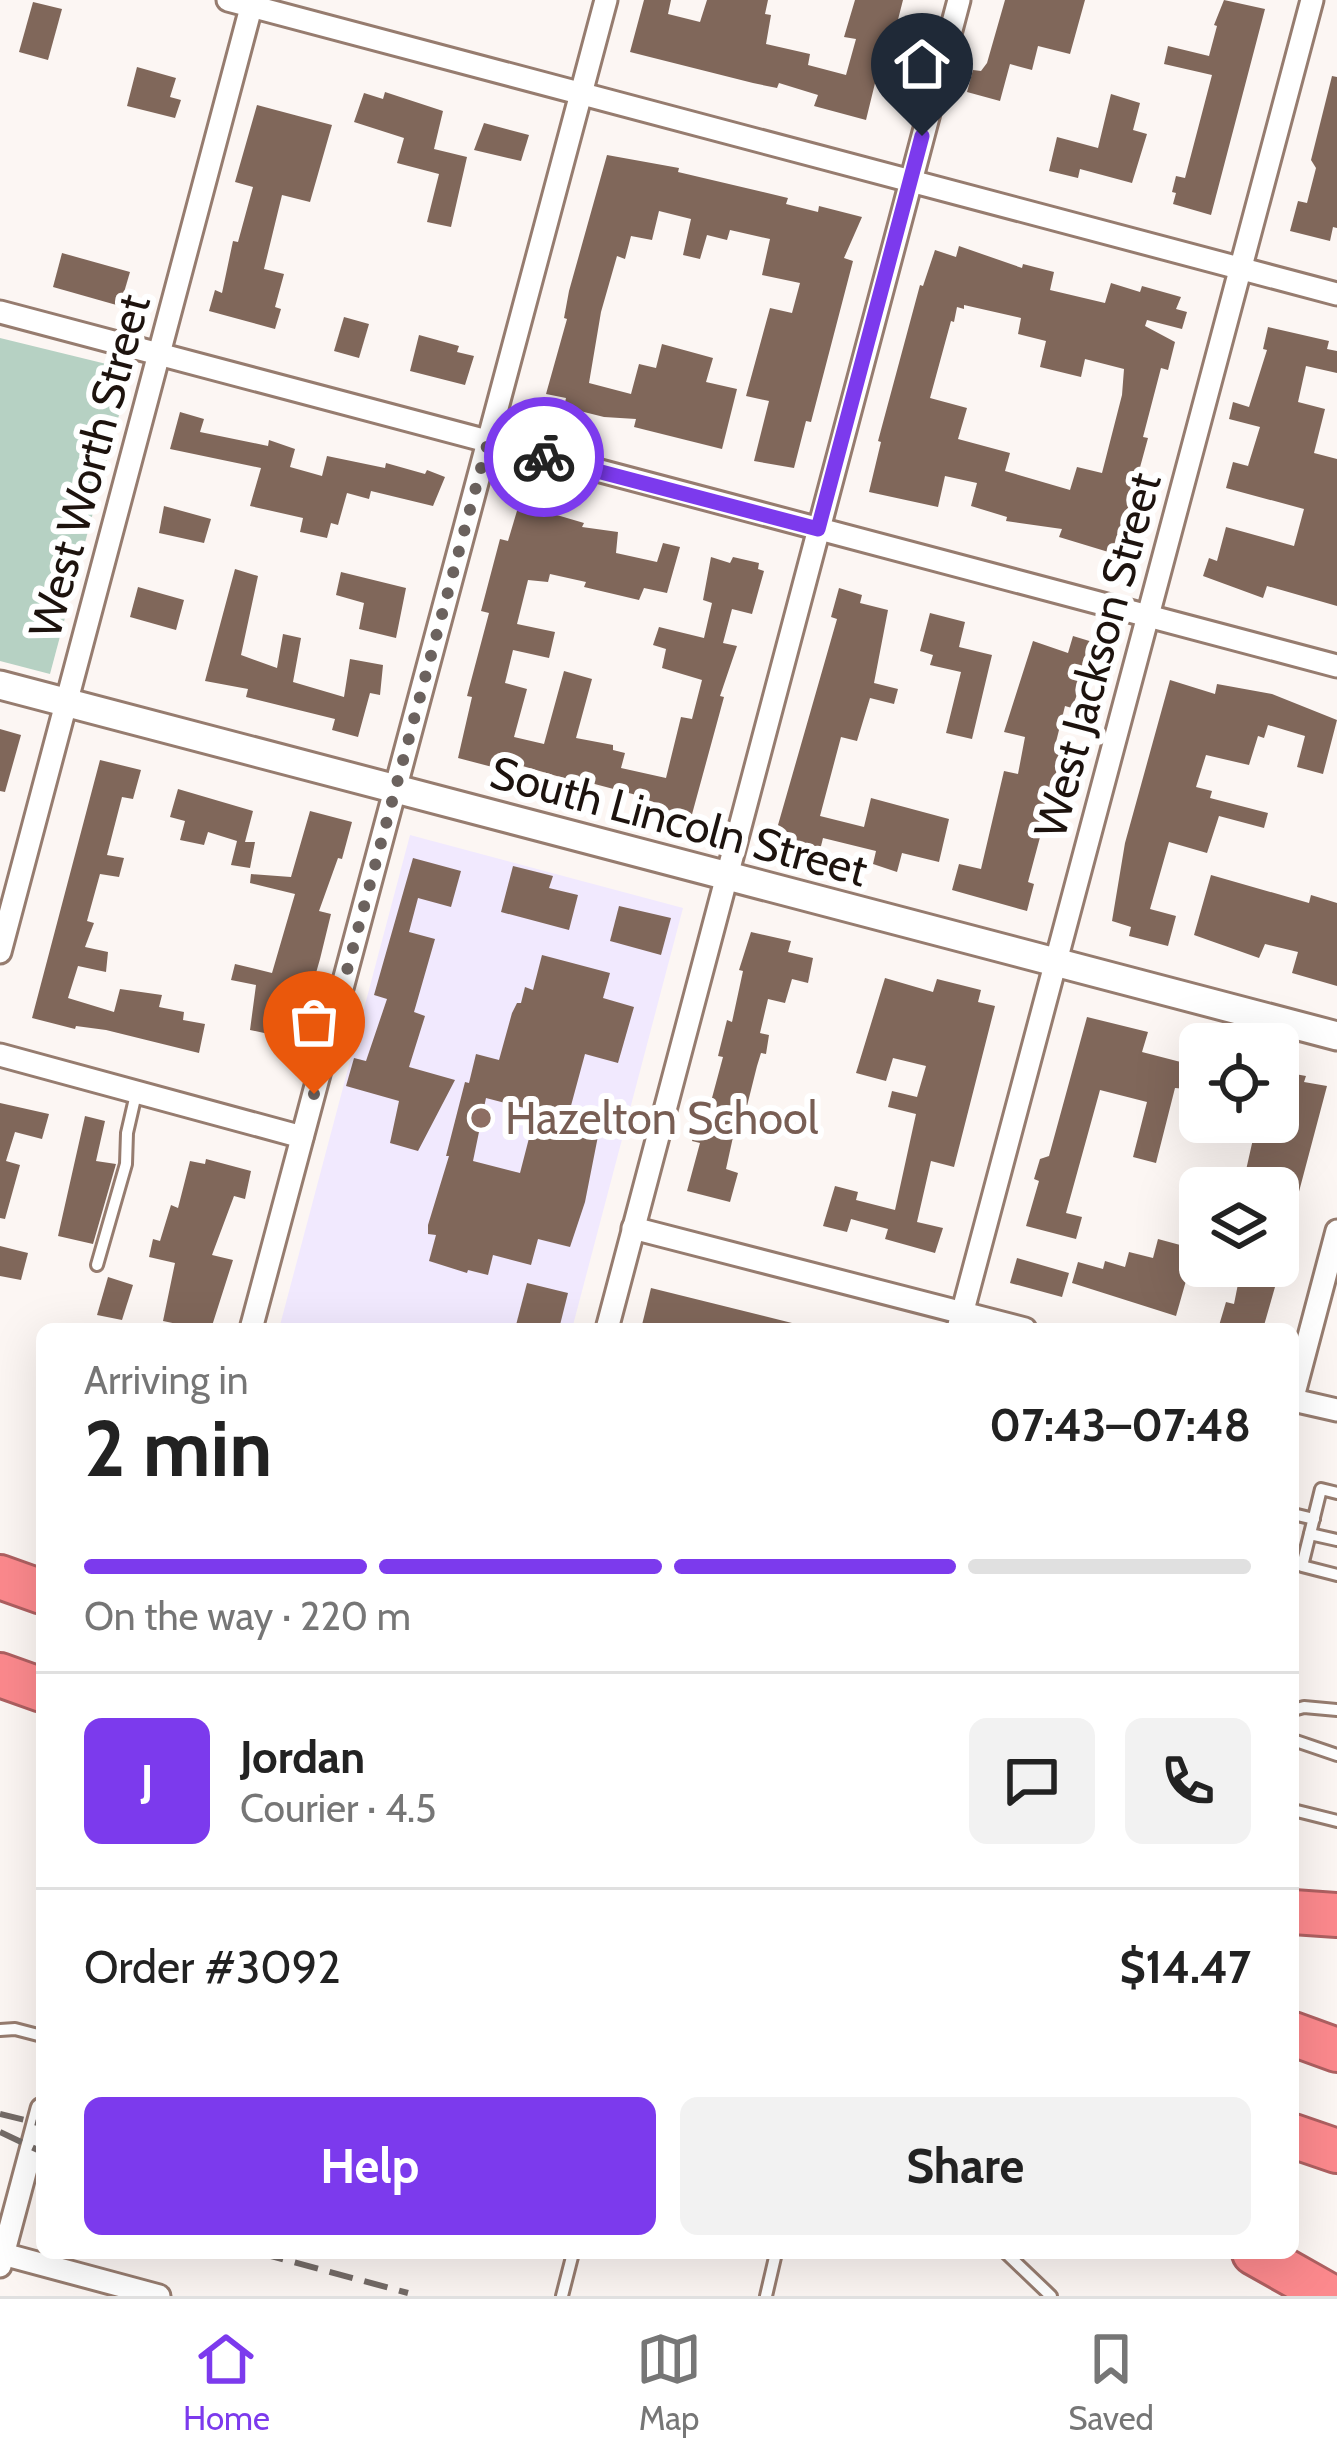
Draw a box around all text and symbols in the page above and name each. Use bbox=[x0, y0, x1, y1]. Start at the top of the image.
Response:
pin bbox=[871, 13, 973, 136]
icon: home bbox=[889, 31, 955, 97]
street label: West Worth Street bbox=[17, 289, 161, 643]
courier bbox=[484, 397, 604, 517]
icon: bike bbox=[511, 424, 577, 490]
street label: West Jackson Street bbox=[1022, 467, 1172, 843]
street label: South Lincoln Street bbox=[485, 745, 873, 897]
pin bbox=[263, 971, 365, 1094]
icon: bag bbox=[281, 989, 347, 1055]
map controls bbox=[1179, 1023, 1299, 1287]
button: locate bbox=[1179, 1023, 1299, 1143]
place label: Hazelton School bbox=[505, 1091, 819, 1145]
marker: Hazelton School bbox=[468, 1105, 494, 1131]
button: layers bbox=[1179, 1167, 1299, 1287]
text: Arriving in bbox=[84, 1356, 248, 1404]
text: 07:43–07:48 bbox=[989, 1398, 1251, 1452]
text: 2 min bbox=[84, 1401, 272, 1496]
text: On the way · 220 m bbox=[84, 1592, 411, 1640]
button: chat bbox=[969, 1718, 1095, 1844]
button: phone bbox=[1125, 1718, 1251, 1844]
text: Jordan bbox=[240, 1730, 365, 1784]
text: J bbox=[141, 1754, 153, 1808]
text: Courier · 4.5 bbox=[240, 1784, 436, 1832]
text: Order #3092 bbox=[84, 1940, 341, 1994]
text: $14.47 bbox=[1119, 1940, 1251, 1994]
button: Help bbox=[84, 2097, 656, 2235]
button: Share bbox=[680, 2097, 1251, 2235]
tab: Home bbox=[183, 2326, 270, 2438]
tab: Map bbox=[636, 2326, 702, 2438]
tab: Saved bbox=[1068, 2326, 1154, 2438]

